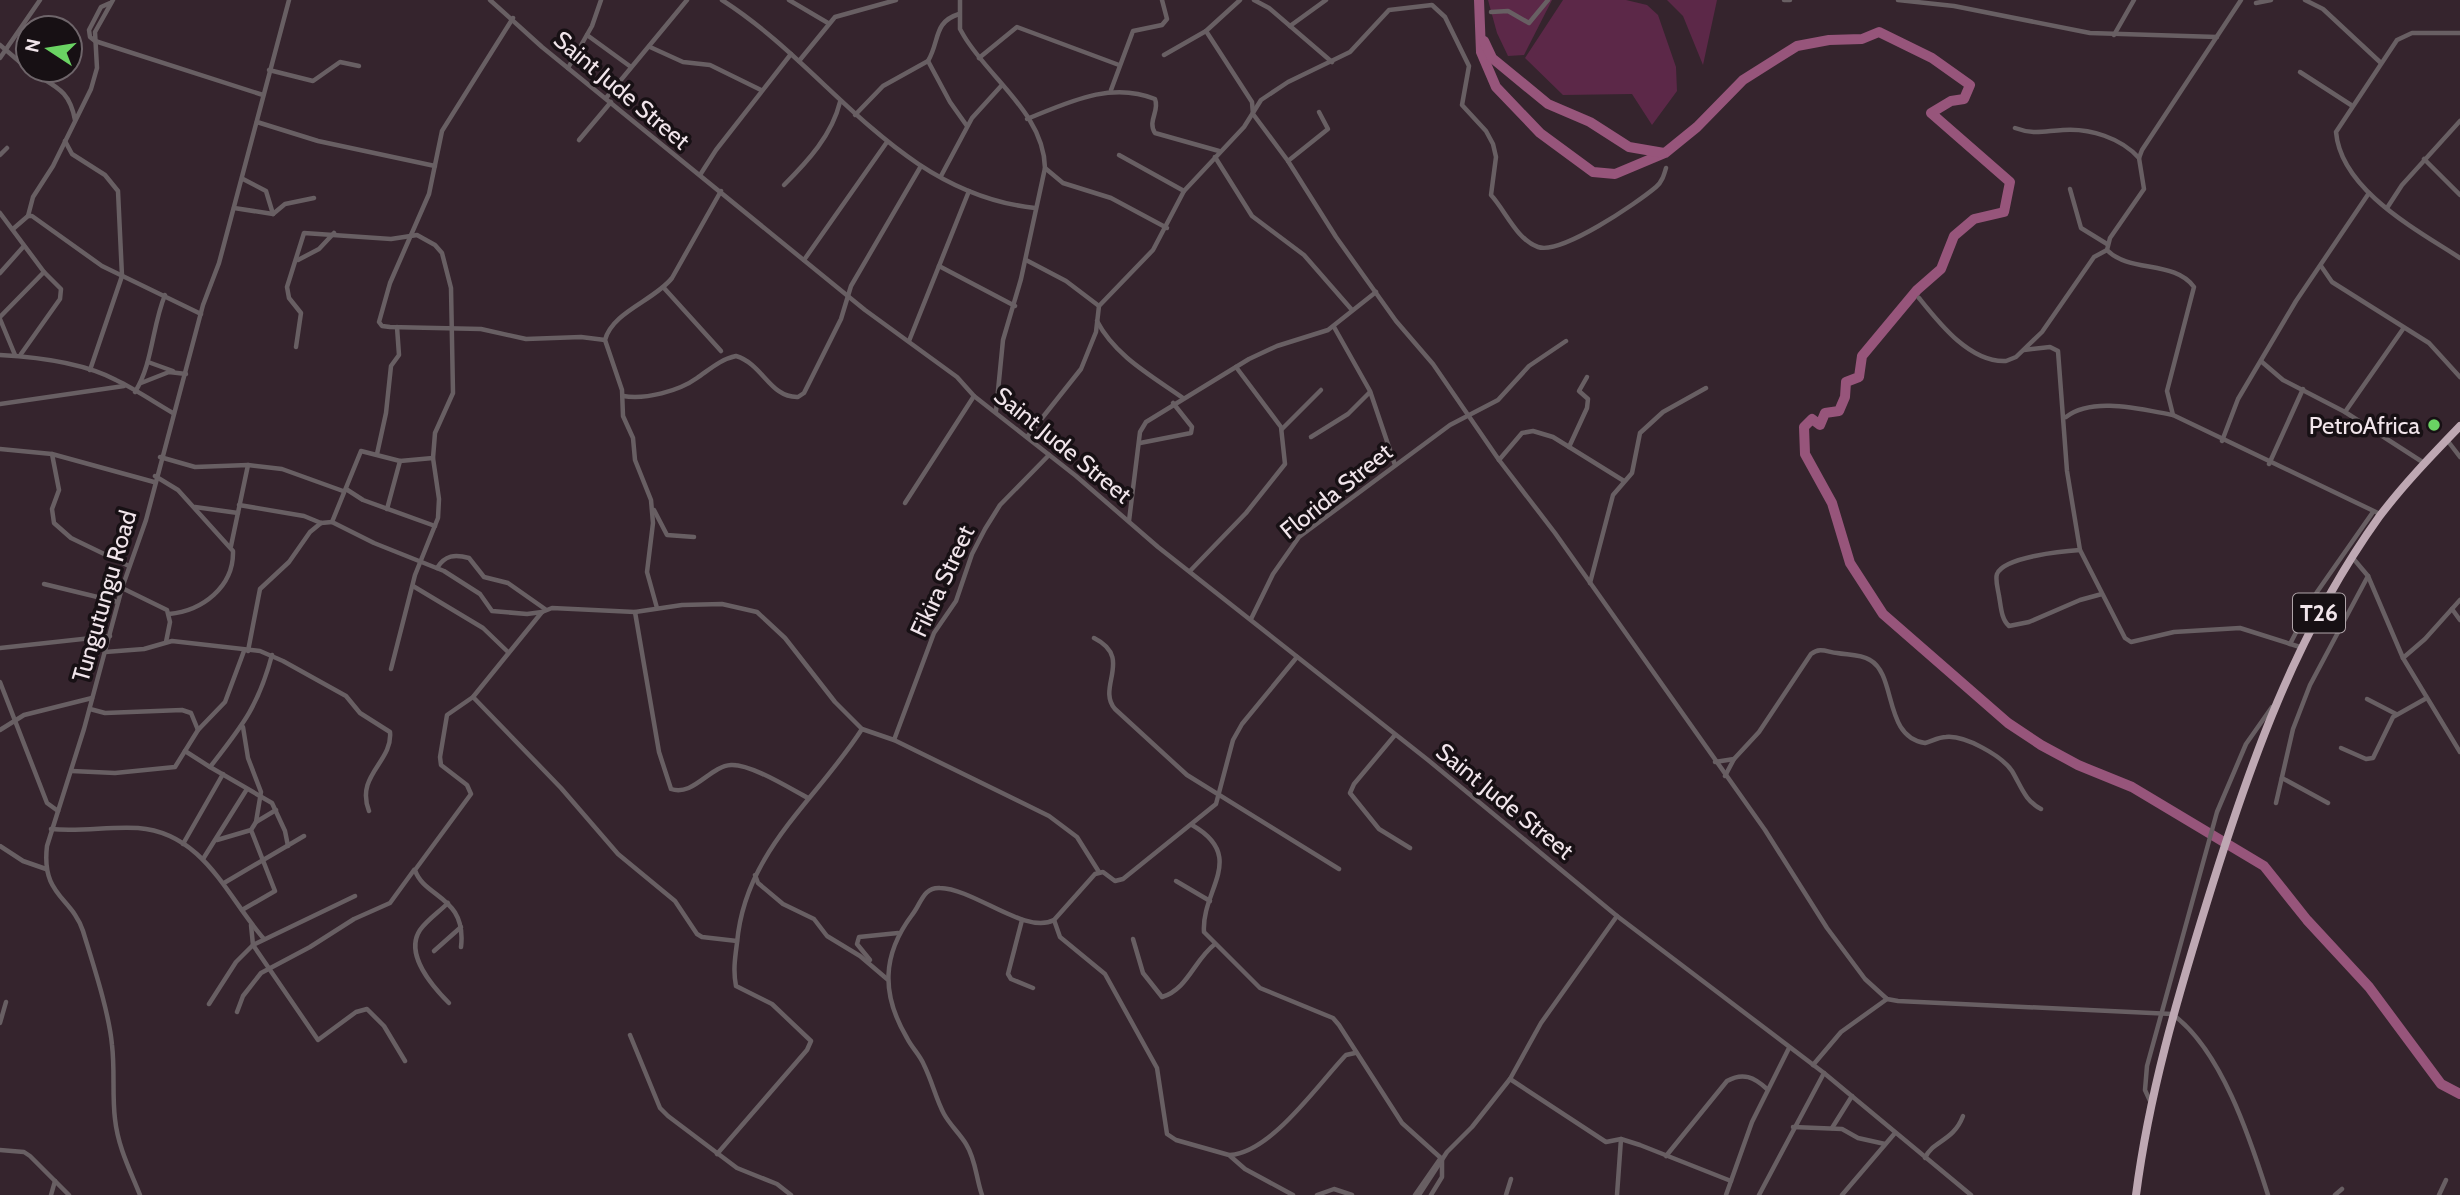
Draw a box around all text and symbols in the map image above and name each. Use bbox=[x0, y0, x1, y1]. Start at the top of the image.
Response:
north arrow bbox=[14, 14, 84, 84]
street label: Saint Jude Street bbox=[548, 25, 696, 155]
text: N bbox=[20, 37, 46, 55]
street label: Saint Jude Street bbox=[988, 381, 1138, 509]
place label: PetroAfrica bbox=[2309, 411, 2420, 440]
marker: PetroAfrica bbox=[2426, 417, 2442, 433]
street label: Florida Street bbox=[1274, 437, 1398, 545]
street label: Tungutungu Road bbox=[66, 507, 142, 685]
street label: Fikira Street bbox=[904, 521, 980, 641]
road number: T26 bbox=[2293, 594, 2345, 632]
street label: Saint Jude Street bbox=[1430, 737, 1580, 865]

